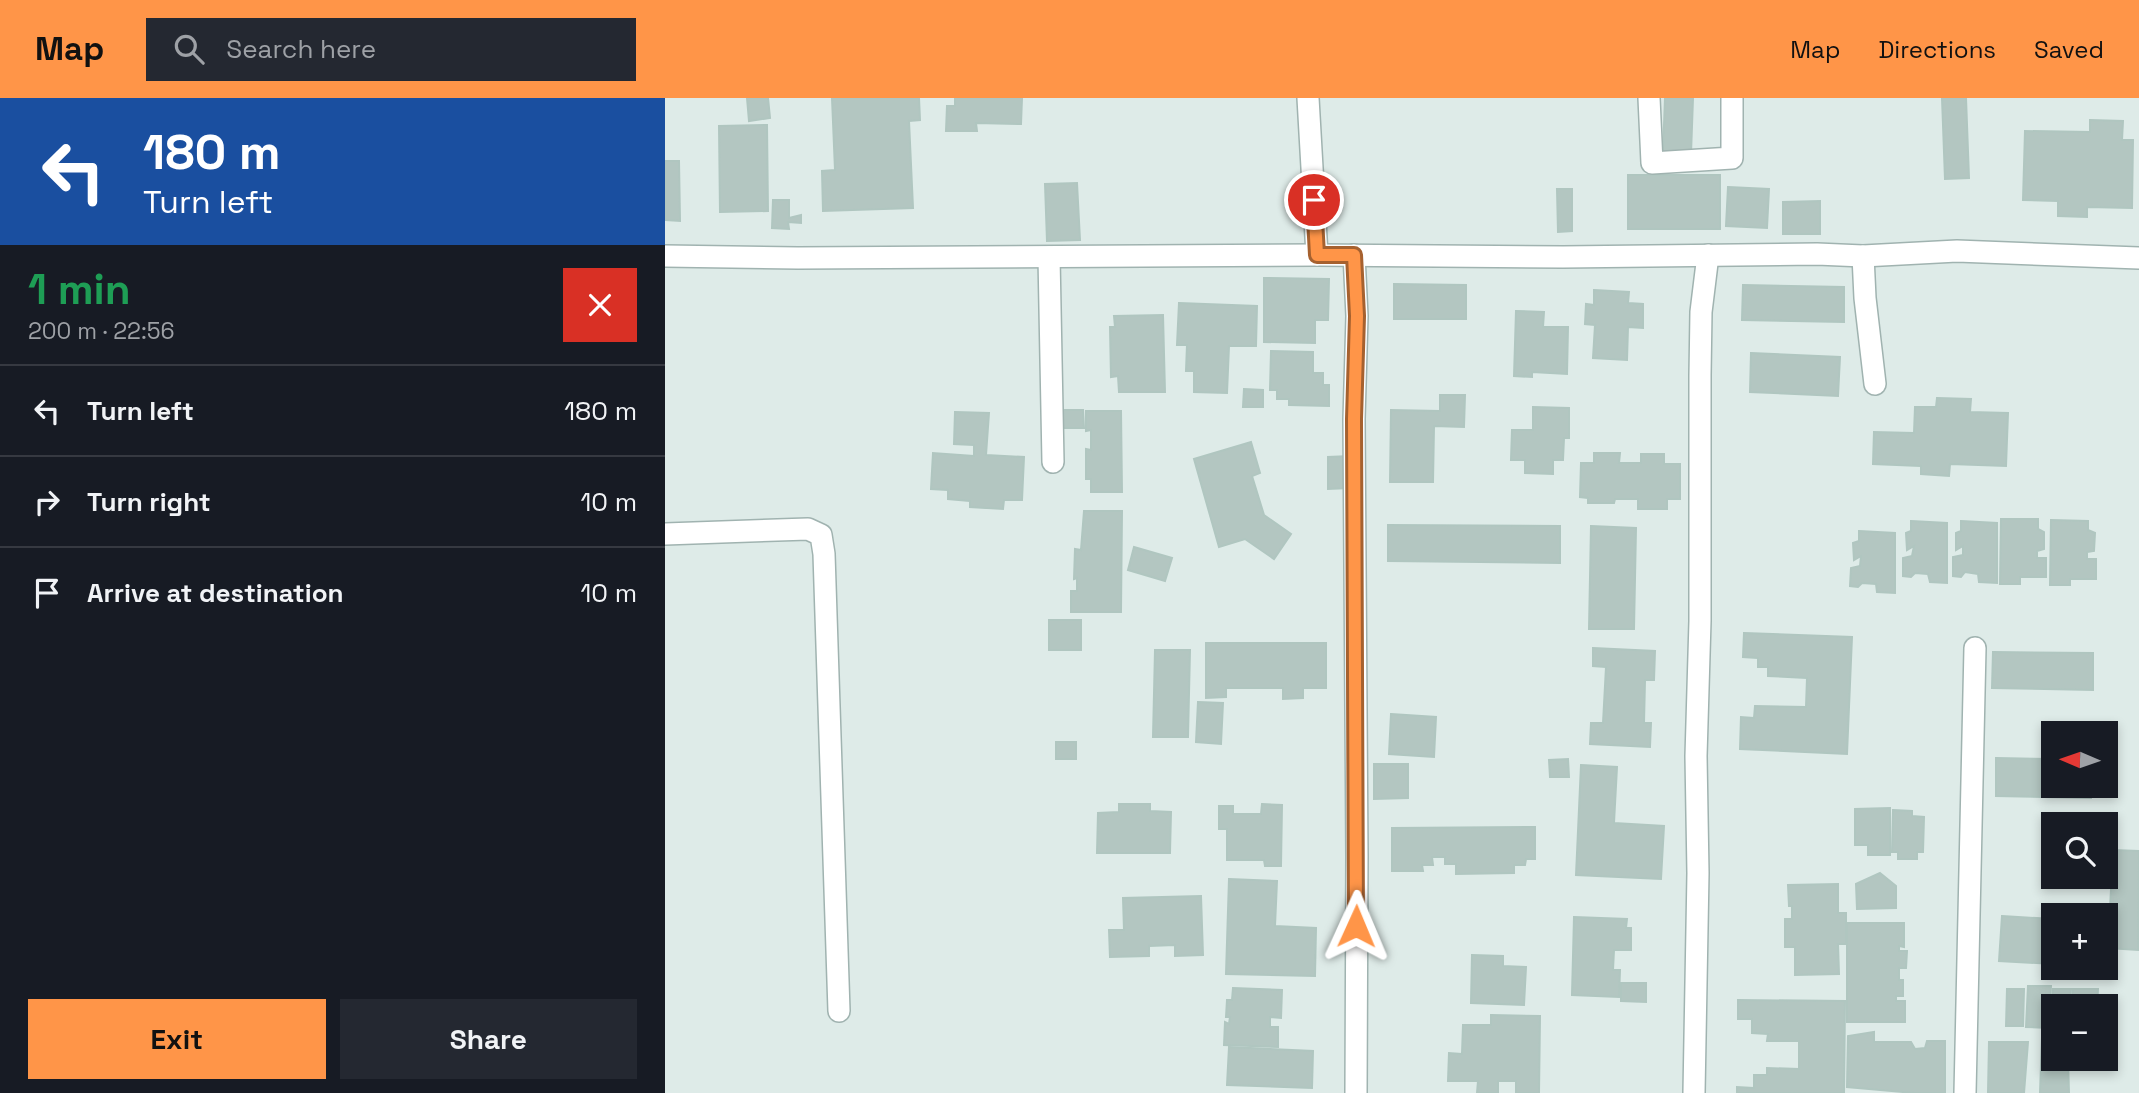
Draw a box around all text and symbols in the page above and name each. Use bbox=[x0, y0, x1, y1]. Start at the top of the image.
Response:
search box bbox=[146, 18, 636, 81]
text: Map bbox=[35, 28, 104, 70]
icon: search bbox=[170, 30, 208, 68]
text: Search here bbox=[226, 32, 376, 66]
text: Map bbox=[1790, 34, 1840, 65]
text: Directions bbox=[1878, 34, 1996, 65]
text: Saved bbox=[2034, 34, 2104, 65]
text: 180 m bbox=[143, 121, 281, 183]
icon: left bbox=[28, 126, 119, 217]
pin bbox=[1284, 170, 1344, 230]
icon: arrive bbox=[1295, 181, 1333, 219]
text: Turn left bbox=[143, 182, 273, 222]
text: 1 min bbox=[28, 263, 131, 316]
button: close bbox=[563, 268, 637, 342]
text: 200 m · 22:56 bbox=[28, 316, 175, 346]
icon: left bbox=[28, 392, 66, 430]
text: Turn left bbox=[87, 394, 194, 428]
text: 180 m bbox=[564, 394, 637, 428]
icon: right bbox=[28, 483, 66, 521]
text: Turn right bbox=[87, 485, 211, 519]
text: 10 m bbox=[580, 485, 637, 519]
icon: arrive bbox=[28, 574, 66, 612]
text: Arrive at destination bbox=[87, 576, 344, 610]
text: 10 m bbox=[580, 576, 637, 610]
north arrow bbox=[2041, 721, 2117, 798]
map controls bbox=[2041, 721, 2118, 1071]
button: search bbox=[2041, 812, 2118, 889]
position arrow bbox=[1319, 889, 1393, 963]
button: + bbox=[2041, 903, 2118, 980]
button: − bbox=[2041, 994, 2118, 1071]
button: Exit bbox=[28, 999, 326, 1079]
button: Share bbox=[340, 999, 637, 1079]

